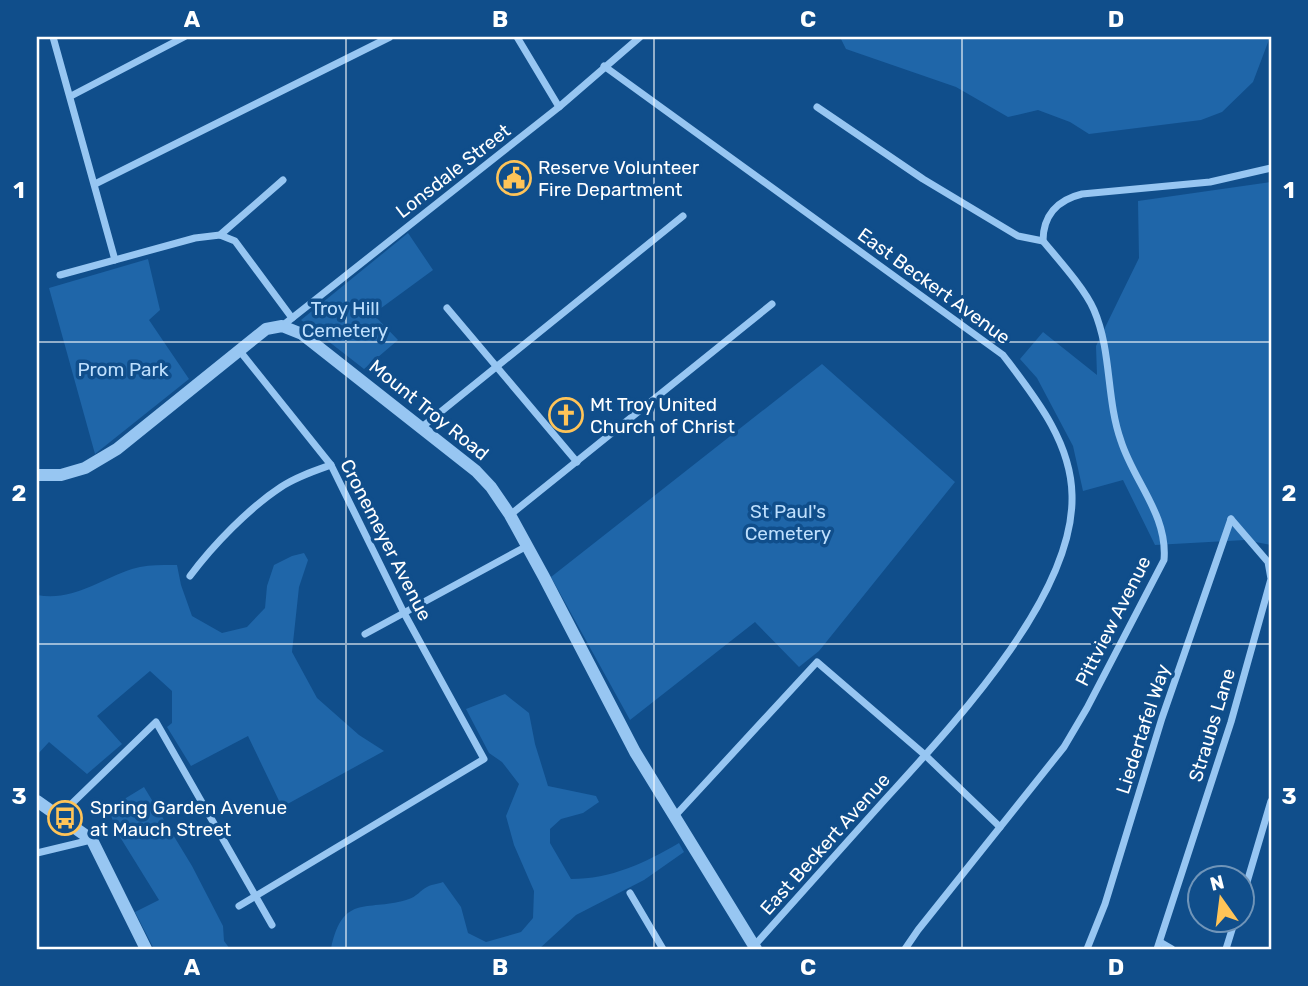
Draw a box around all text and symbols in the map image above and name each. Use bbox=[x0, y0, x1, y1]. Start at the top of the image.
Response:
text: A bbox=[184, 5, 201, 33]
text: B bbox=[492, 5, 508, 33]
text: C bbox=[800, 5, 816, 33]
text: D bbox=[1108, 5, 1124, 33]
street label: Lonsdale Street bbox=[391, 119, 515, 223]
place label: Reserve Volunteer Fire Department bbox=[538, 156, 700, 201]
public building icon: Reserve Volunteer Fire Department bbox=[495, 159, 533, 197]
text: 1 bbox=[13, 176, 25, 204]
text: 1 bbox=[1283, 176, 1295, 204]
street label: East Beckert Avenue bbox=[853, 223, 1015, 349]
park label: Troy Hill Cemetery bbox=[302, 297, 388, 342]
street label: Mount Troy Road bbox=[365, 355, 493, 465]
park label: Prom Park bbox=[77, 358, 169, 381]
place label: Mt Troy United Church of Christ bbox=[590, 393, 735, 438]
church icon: Mt Troy United Church of Christ bbox=[547, 396, 585, 434]
street label: Cronemeyer Avenue bbox=[335, 455, 437, 625]
text: 2 bbox=[12, 479, 26, 507]
text: 2 bbox=[1282, 479, 1296, 507]
park label: St Paul's Cemetery bbox=[745, 500, 831, 545]
street label: Pittview Avenue bbox=[1070, 552, 1156, 690]
street label: Liedertafel Way bbox=[1111, 661, 1175, 797]
street label: Straubs Lane bbox=[1184, 666, 1240, 784]
street label: East Beckert Avenue bbox=[755, 768, 895, 920]
text: 3 bbox=[11, 782, 27, 810]
text: 3 bbox=[1281, 782, 1297, 810]
place label: Spring Garden Avenue at Mauch Street bbox=[90, 796, 287, 841]
bus stop icon: Spring Garden Avenue at Mauch Street bbox=[46, 799, 84, 837]
north arrow bbox=[1186, 864, 1256, 934]
text: N bbox=[1208, 870, 1226, 896]
text: A bbox=[184, 953, 201, 981]
text: B bbox=[492, 953, 508, 981]
text: C bbox=[800, 953, 816, 981]
text: D bbox=[1108, 953, 1124, 981]

